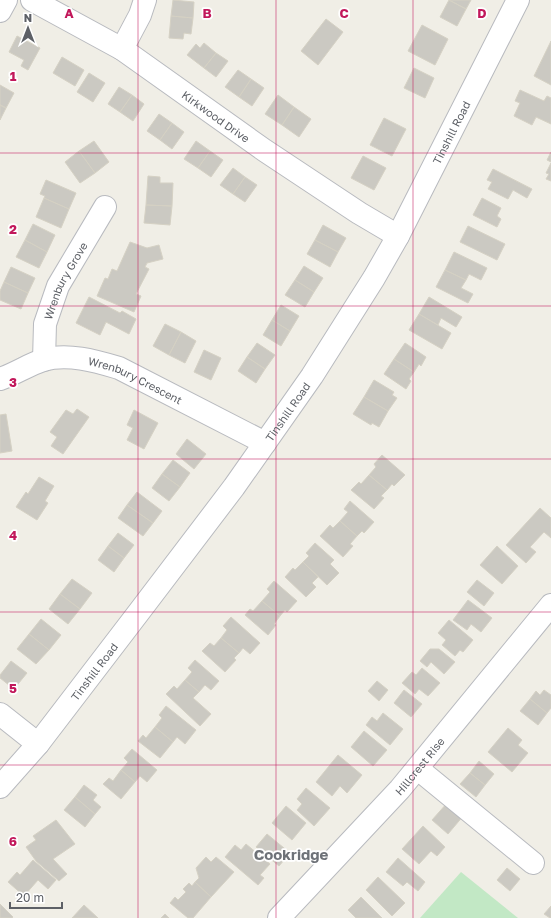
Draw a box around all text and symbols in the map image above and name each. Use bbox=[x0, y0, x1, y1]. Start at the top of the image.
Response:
text: A bbox=[64, 5, 74, 21]
text: B bbox=[202, 5, 212, 21]
text: C bbox=[339, 5, 349, 21]
text: D bbox=[477, 5, 487, 21]
north arrow bbox=[8, 8, 48, 48]
text: N bbox=[24, 11, 32, 24]
text: 1 bbox=[10, 68, 17, 84]
street label: Kirkwood Drive bbox=[180, 87, 253, 144]
street label: Tinshill Road bbox=[429, 99, 472, 166]
text: 2 bbox=[9, 221, 17, 237]
street label: Wrenbury Grove bbox=[41, 239, 89, 321]
street label: Wrenbury Crescent bbox=[87, 354, 185, 406]
text: 3 bbox=[9, 374, 17, 390]
street label: Tinshill Road bbox=[262, 379, 312, 443]
text: 4 bbox=[9, 527, 17, 543]
street label: Tinshill Road bbox=[68, 640, 120, 703]
text: 5 bbox=[9, 680, 17, 696]
street label: Hillcrest Rise bbox=[392, 734, 447, 797]
text: 6 bbox=[9, 833, 17, 849]
district label: Cookridge bbox=[254, 845, 328, 863]
scale bar bbox=[10, 884, 62, 910]
text: 20 m bbox=[16, 890, 44, 905]

